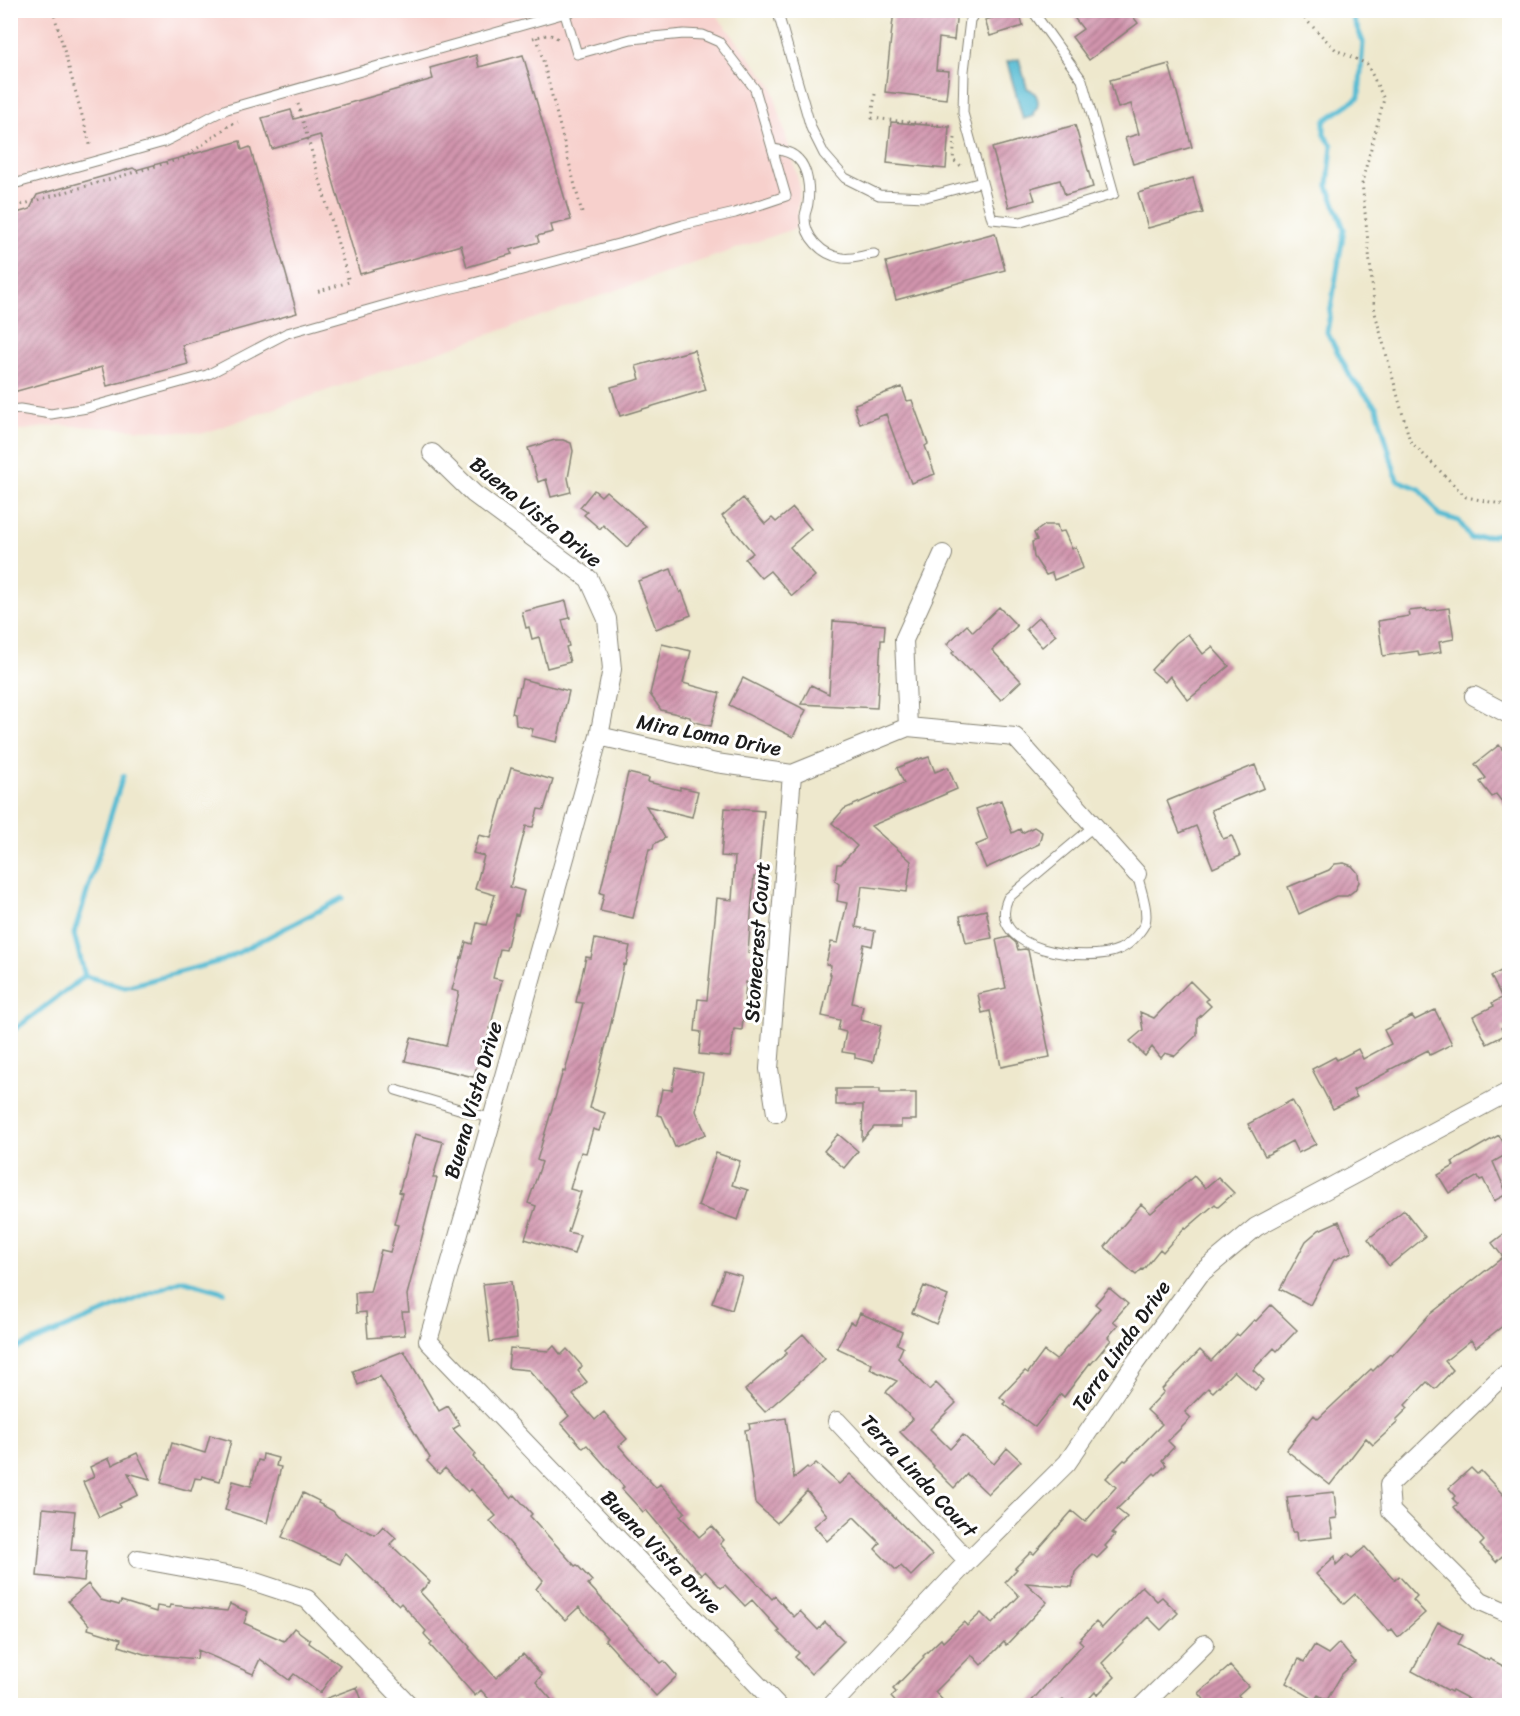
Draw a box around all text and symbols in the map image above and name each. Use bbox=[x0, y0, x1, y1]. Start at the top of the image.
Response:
street label: Buena Vista Drive bbox=[461, 446, 611, 578]
street label: Mira Loma Drive bbox=[633, 702, 785, 768]
street label: Stonecrest Court bbox=[732, 860, 782, 1024]
street label: Buena Vista Drive bbox=[432, 1016, 514, 1183]
street label: Terra Linda Drive bbox=[1061, 1272, 1181, 1420]
street label: Terra Linda Court bbox=[851, 1405, 988, 1548]
street label: Buena Vista Drive bbox=[591, 1480, 731, 1624]

